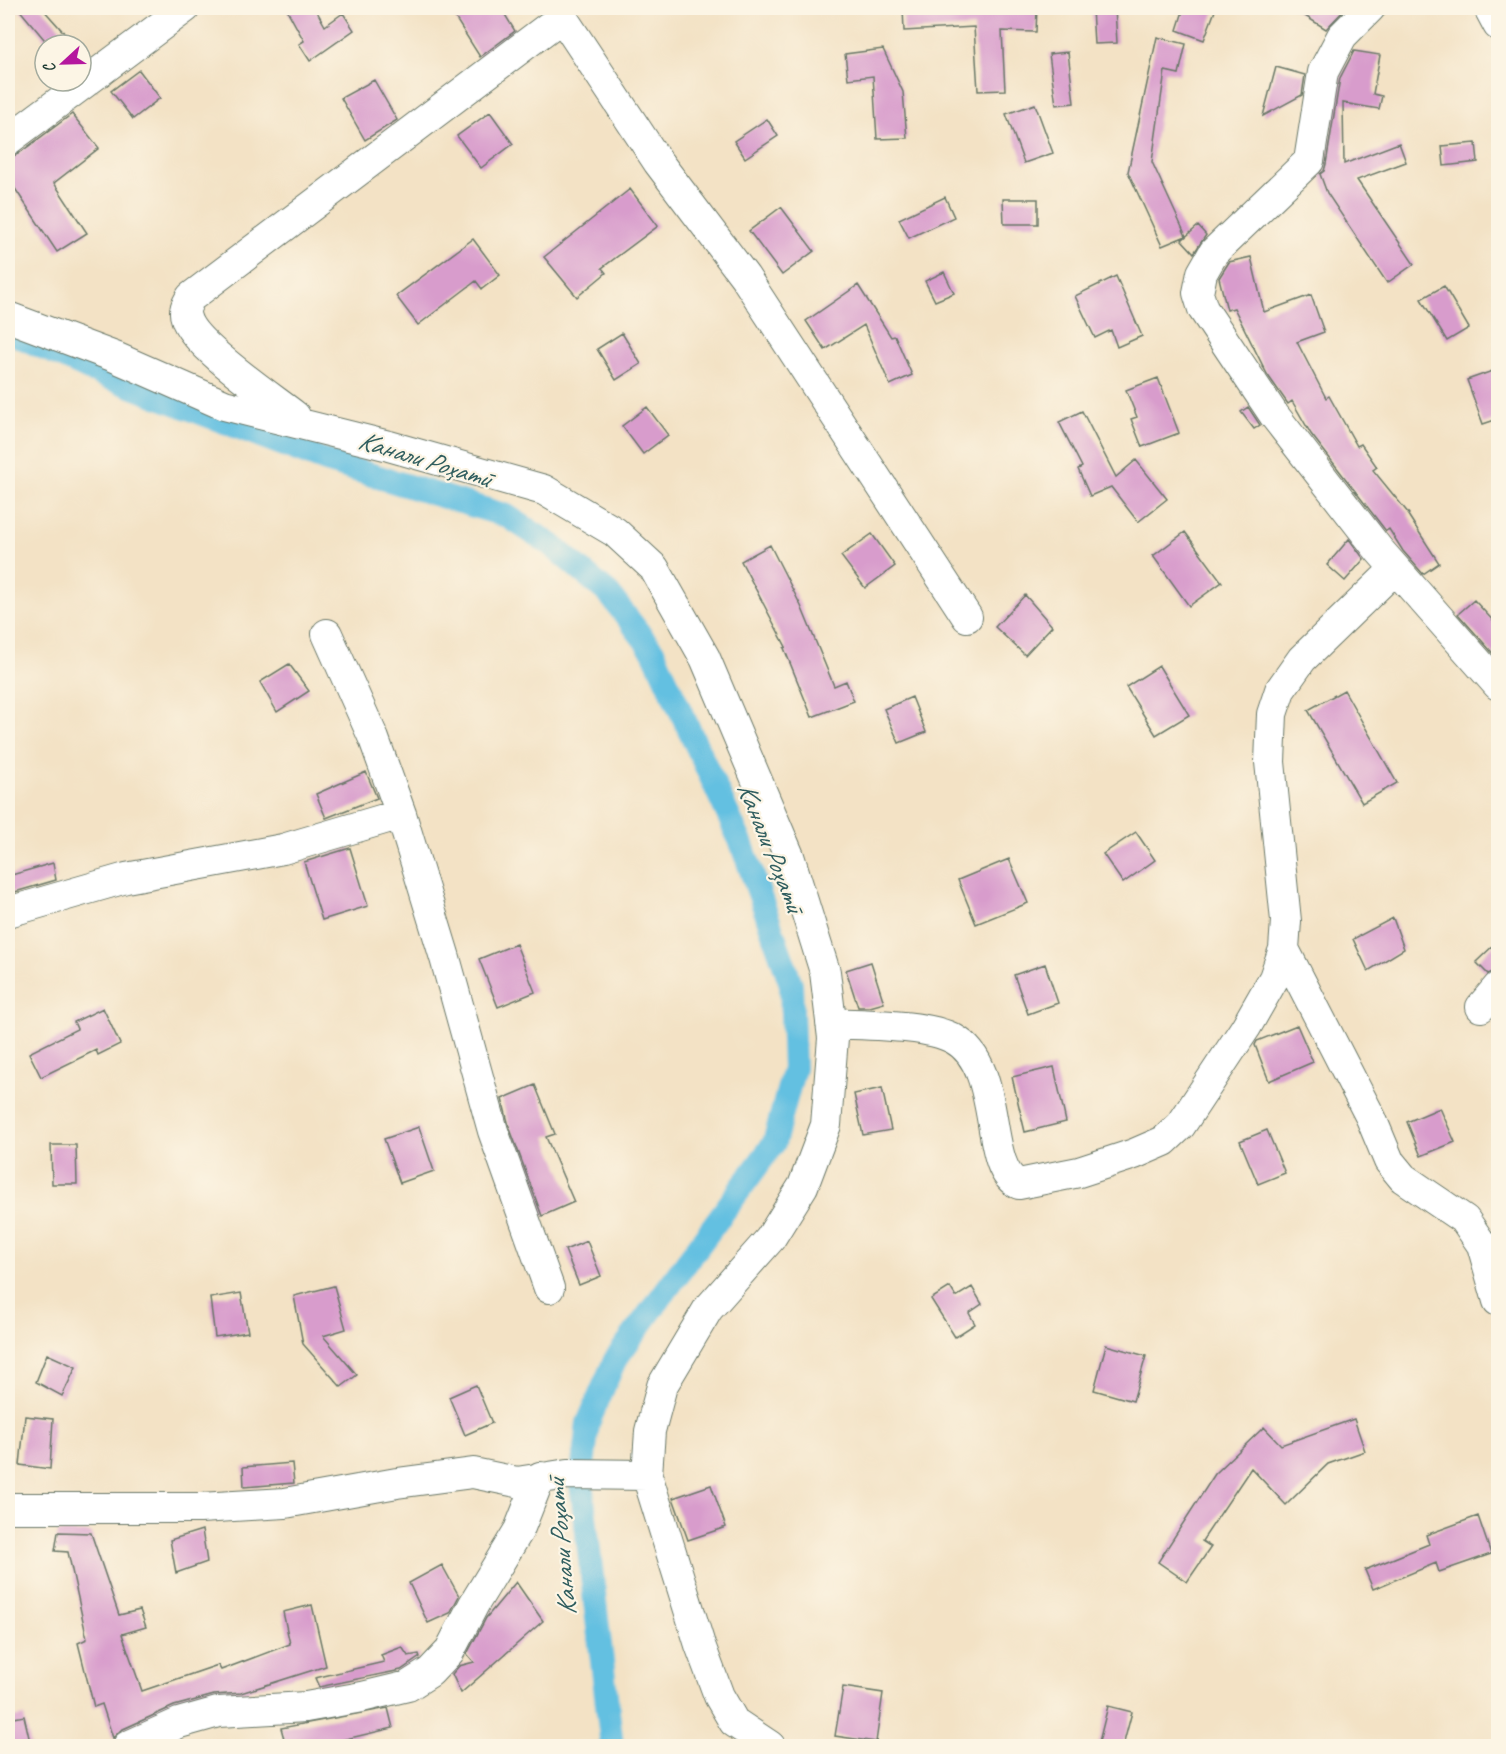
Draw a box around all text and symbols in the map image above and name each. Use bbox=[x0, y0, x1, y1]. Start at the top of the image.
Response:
north arrow bbox=[33, 33, 93, 93]
text: С bbox=[38, 59, 61, 76]
water label: Канали Роҳатӣ bbox=[354, 423, 501, 497]
water label: Канали Роҳатӣ bbox=[729, 777, 815, 922]
water label: Канали Роҳатӣ bbox=[538, 1472, 584, 1617]

